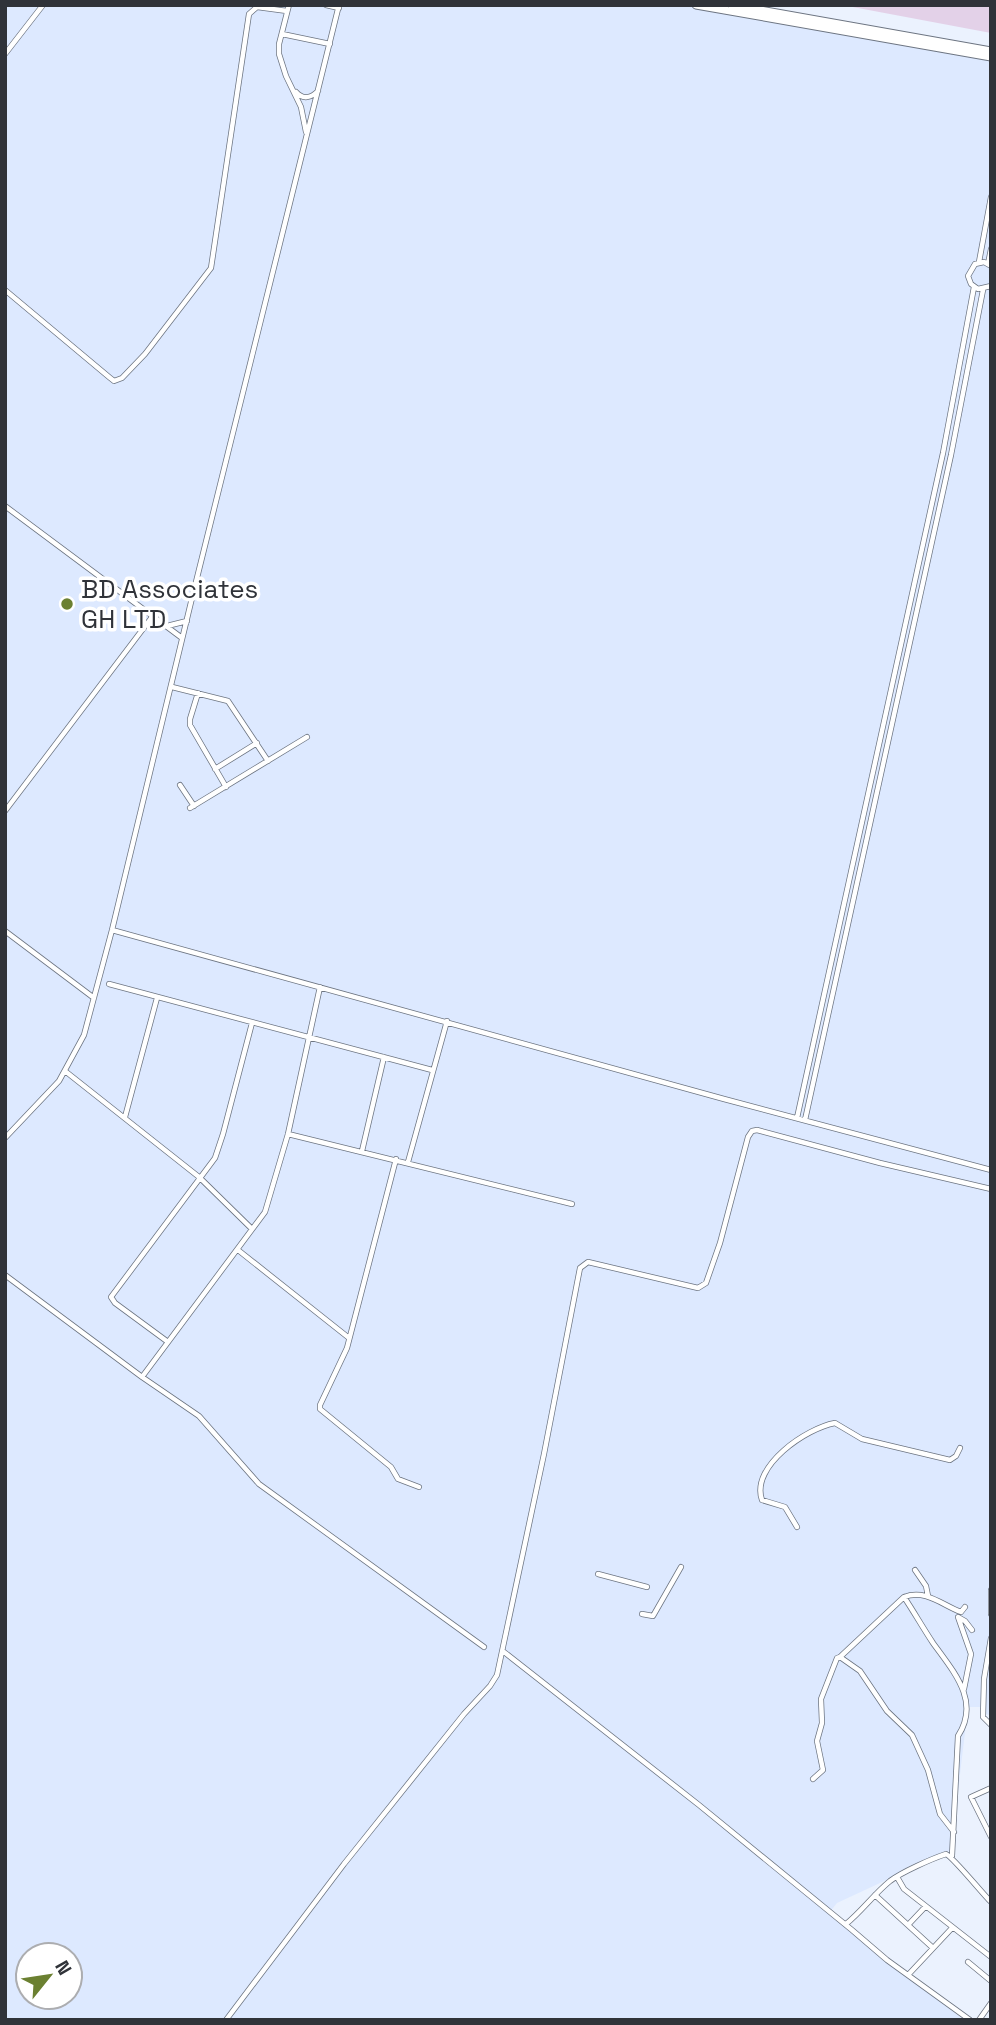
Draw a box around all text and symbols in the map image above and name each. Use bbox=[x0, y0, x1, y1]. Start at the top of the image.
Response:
place label: BD Associates GH LTD bbox=[81, 572, 258, 636]
marker: BD Associates GH LTD bbox=[59, 596, 75, 612]
north arrow bbox=[14, 1941, 84, 2011]
text: N bbox=[49, 1956, 77, 1980]

